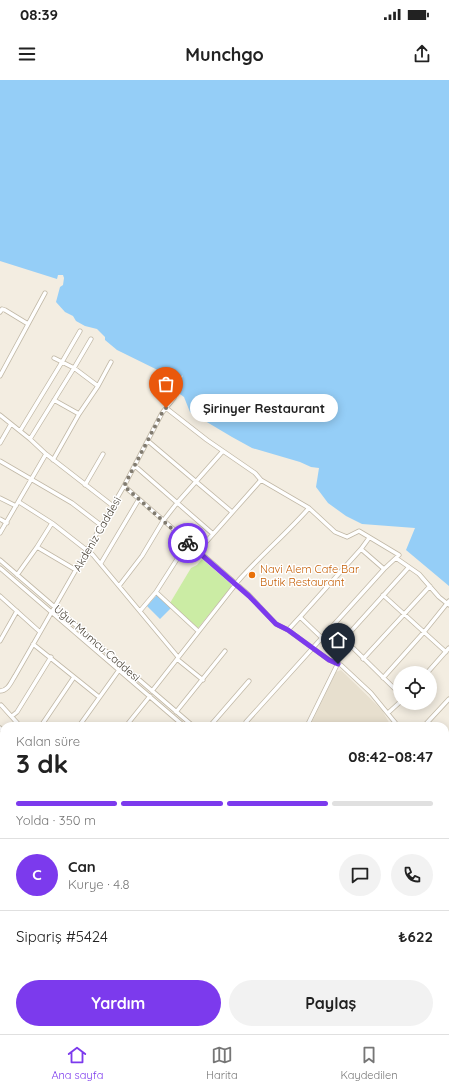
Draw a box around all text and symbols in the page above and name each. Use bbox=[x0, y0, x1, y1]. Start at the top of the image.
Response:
text: 08:39 bbox=[20, 5, 58, 24]
icon: menu bbox=[16, 43, 38, 65]
text: Munchgo bbox=[185, 43, 264, 66]
icon: share bbox=[411, 43, 433, 65]
pin bbox=[149, 367, 183, 408]
icon: bag bbox=[155, 373, 177, 395]
callout: Şirinyer Restaurant bbox=[190, 394, 338, 422]
text: Şirinyer Restaurant bbox=[203, 400, 325, 416]
street label: Akdeniz Caddesi bbox=[70, 494, 124, 574]
courier bbox=[168, 523, 208, 563]
icon: bike bbox=[177, 532, 199, 554]
place label: Navi Alem Cafe Bar Butik Restaurant bbox=[260, 562, 360, 589]
marker: Navi Alem Cafe Bar Butik Restaurant bbox=[247, 570, 257, 580]
street label: Uğur Mumcu Caddesi bbox=[51, 602, 143, 684]
pin bbox=[321, 623, 355, 664]
icon: home bbox=[327, 629, 349, 651]
map controls bbox=[393, 666, 437, 710]
button: locate bbox=[393, 666, 437, 710]
text: Kalan süre bbox=[16, 733, 80, 749]
text: 3 dk bbox=[16, 747, 68, 780]
text: 08:42–08:47 bbox=[348, 747, 433, 766]
text: Yolda · 350 m bbox=[16, 812, 96, 828]
button: chat bbox=[339, 854, 381, 896]
button: phone bbox=[391, 854, 433, 896]
text: Can bbox=[68, 857, 96, 876]
text: C bbox=[32, 865, 42, 884]
text: Kurye · 4.8 bbox=[68, 876, 130, 892]
text: Sipariş #5424 bbox=[16, 927, 108, 946]
text: ₺622 bbox=[398, 927, 433, 946]
button: Yardım bbox=[16, 980, 221, 1026]
button: Paylaş bbox=[229, 980, 433, 1026]
tab: Ana sayfa bbox=[51, 1044, 103, 1082]
tab: Harita bbox=[206, 1044, 238, 1082]
tab: Kaydedilen bbox=[340, 1044, 398, 1082]

